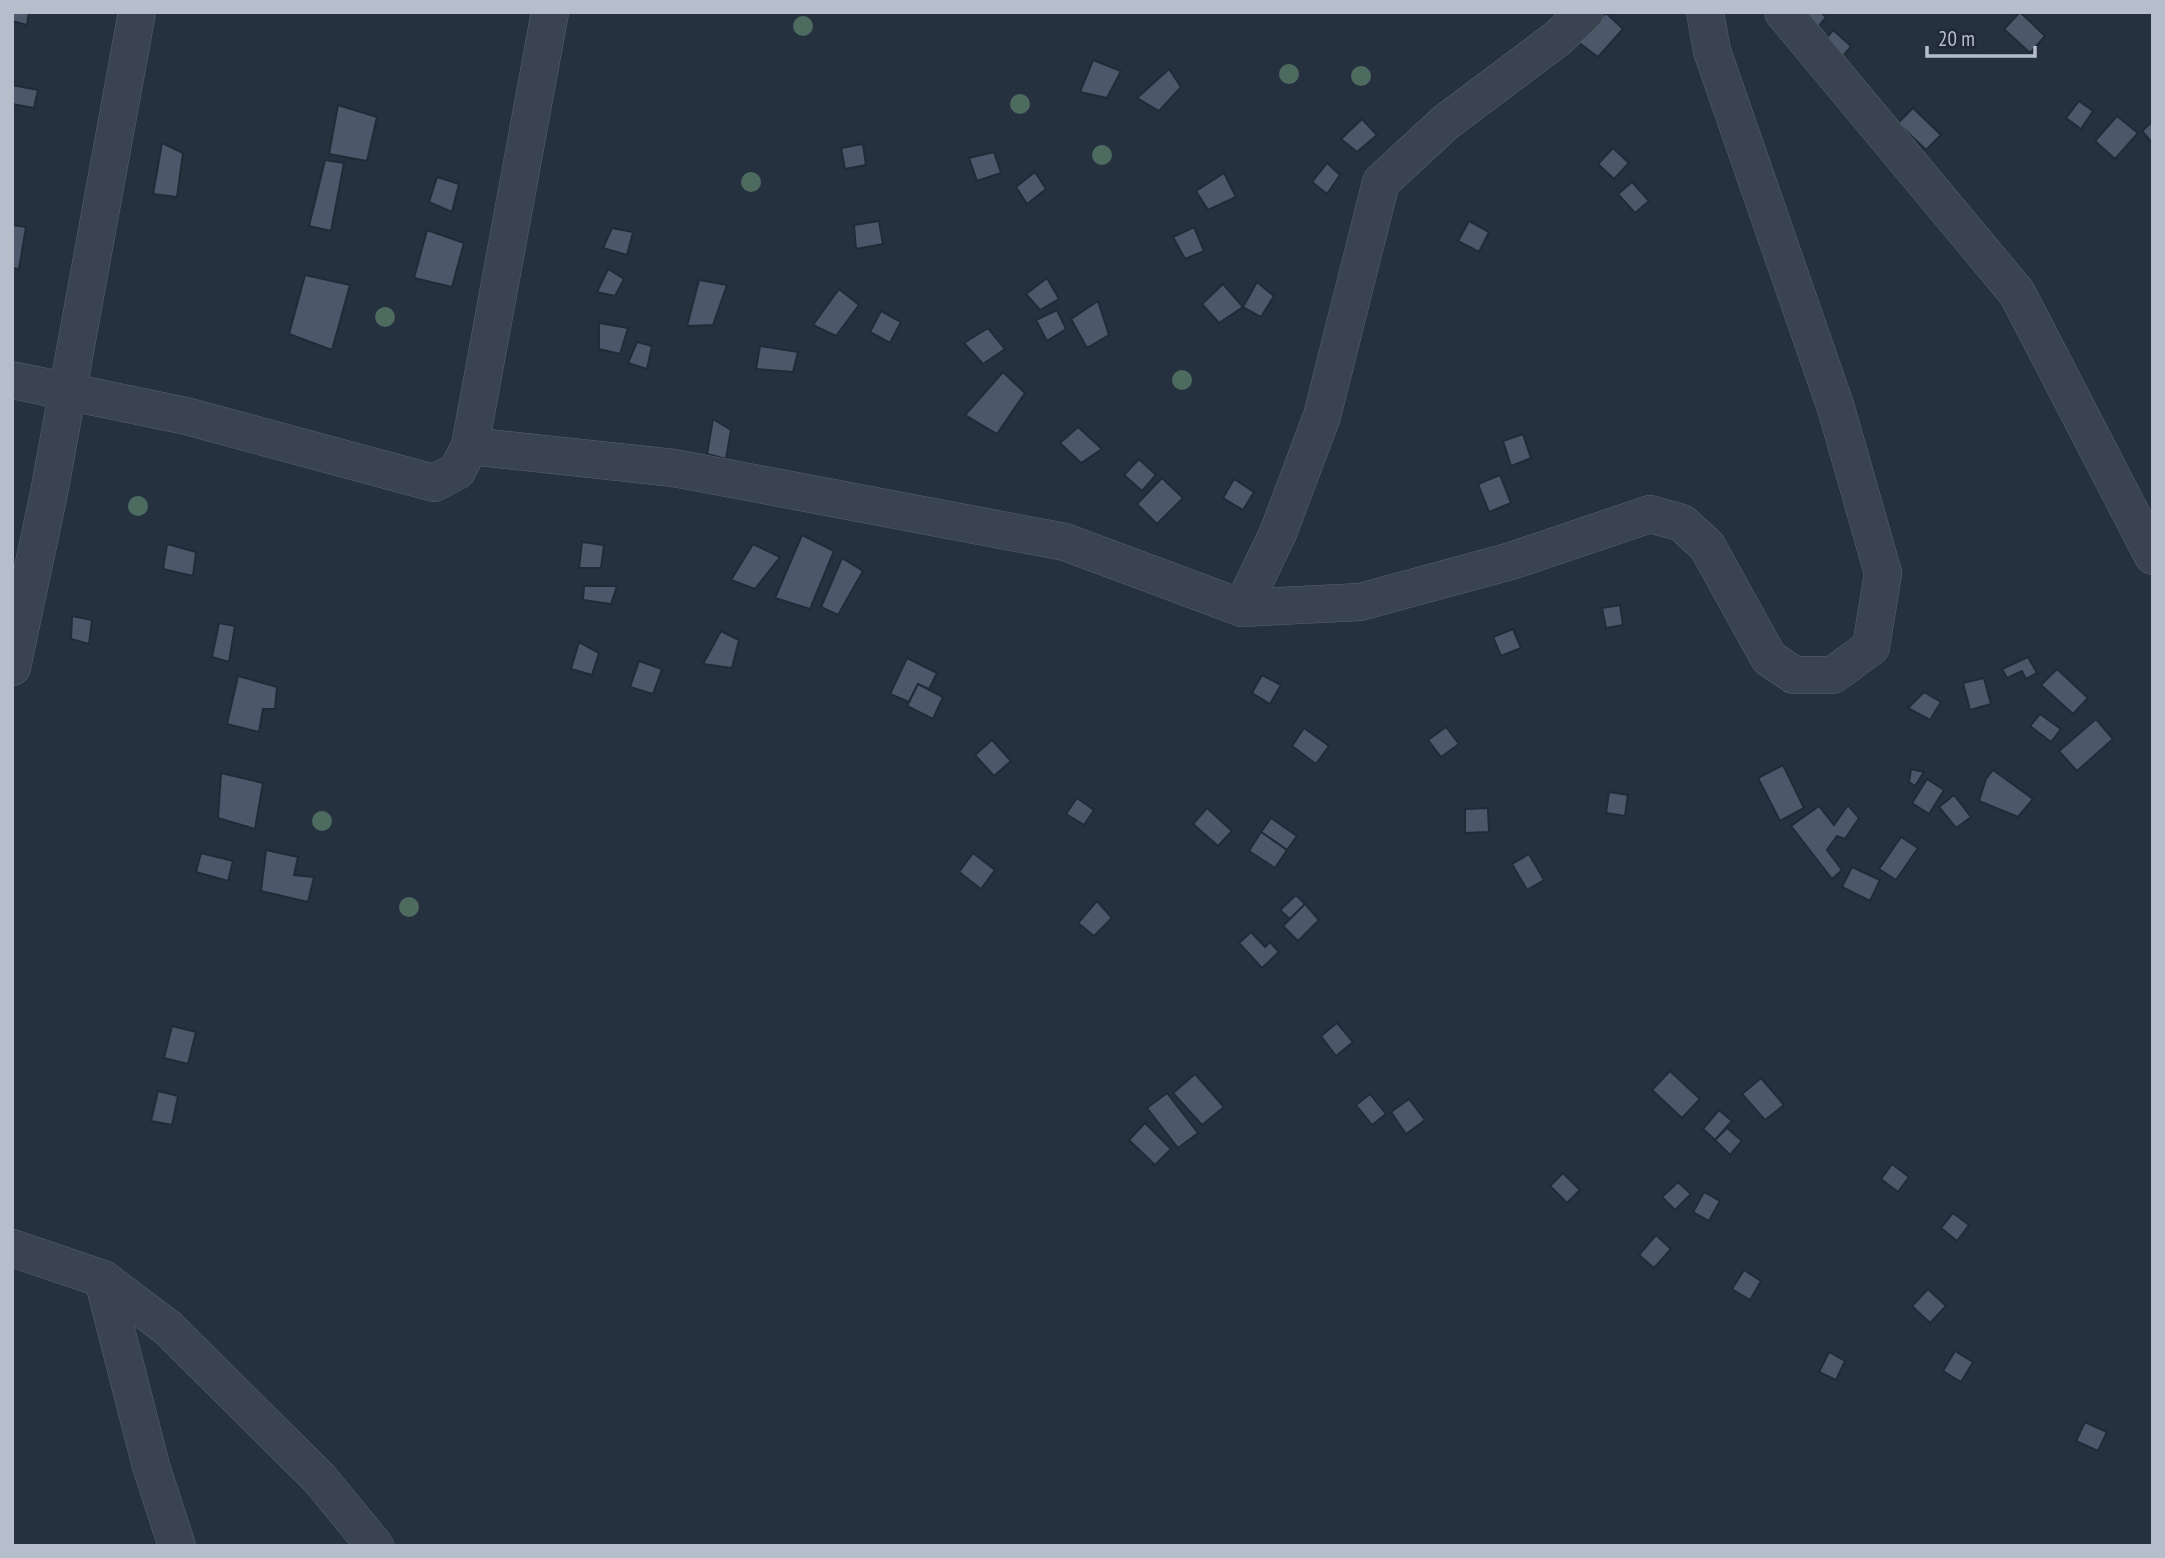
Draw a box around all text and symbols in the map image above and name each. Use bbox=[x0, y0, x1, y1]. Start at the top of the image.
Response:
scale bar bbox=[1927, 14, 2036, 58]
text: 20 m bbox=[1938, 25, 1975, 52]

